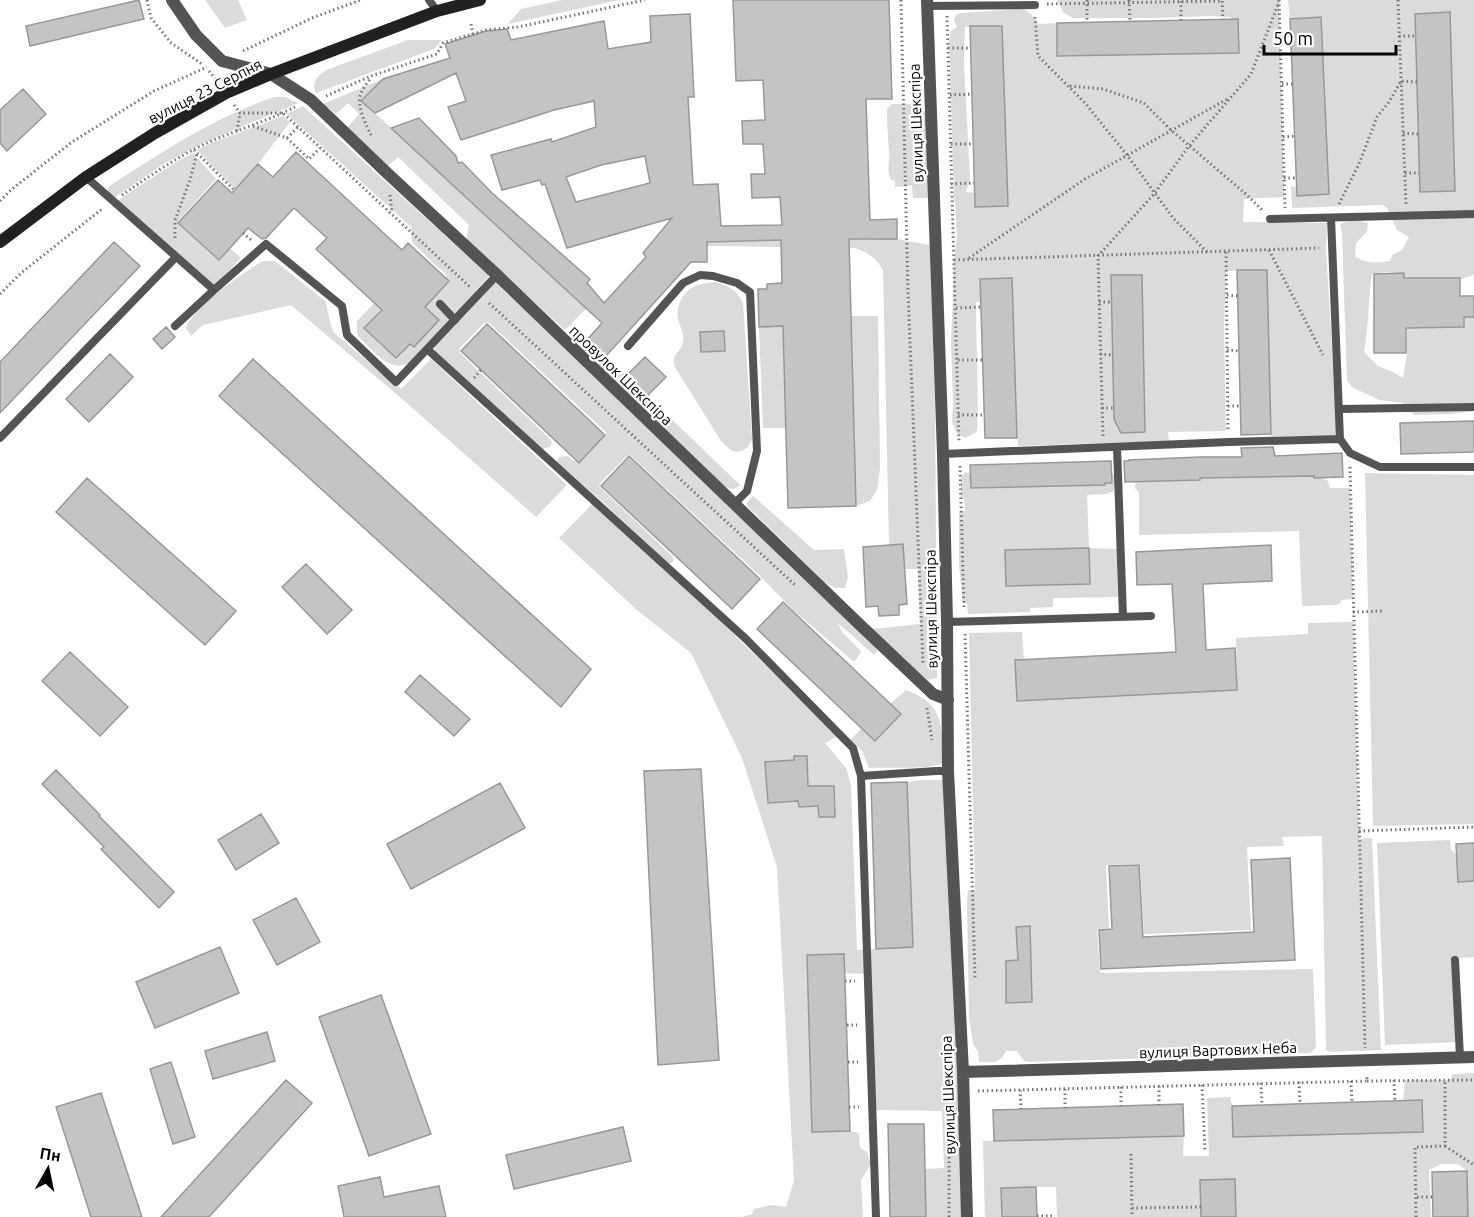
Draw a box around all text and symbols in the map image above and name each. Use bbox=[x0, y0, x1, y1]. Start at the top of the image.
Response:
scale bar bbox=[1264, 18, 1396, 56]
text: 50 m bbox=[1273, 28, 1313, 48]
street label: вулиця 23 Серпня bbox=[145, 55, 265, 127]
street label: вулиця Шекспіра bbox=[905, 63, 927, 183]
street label: провулок Шекспіра bbox=[566, 322, 676, 428]
street label: вулиця Шекспіра bbox=[921, 549, 941, 669]
street label: вулиця Шекспіра bbox=[937, 1035, 959, 1155]
street label: вулиця Вартових Неба bbox=[1139, 1039, 1297, 1061]
north arrow bbox=[18, 1139, 78, 1199]
text: Пн bbox=[39, 1144, 62, 1165]

